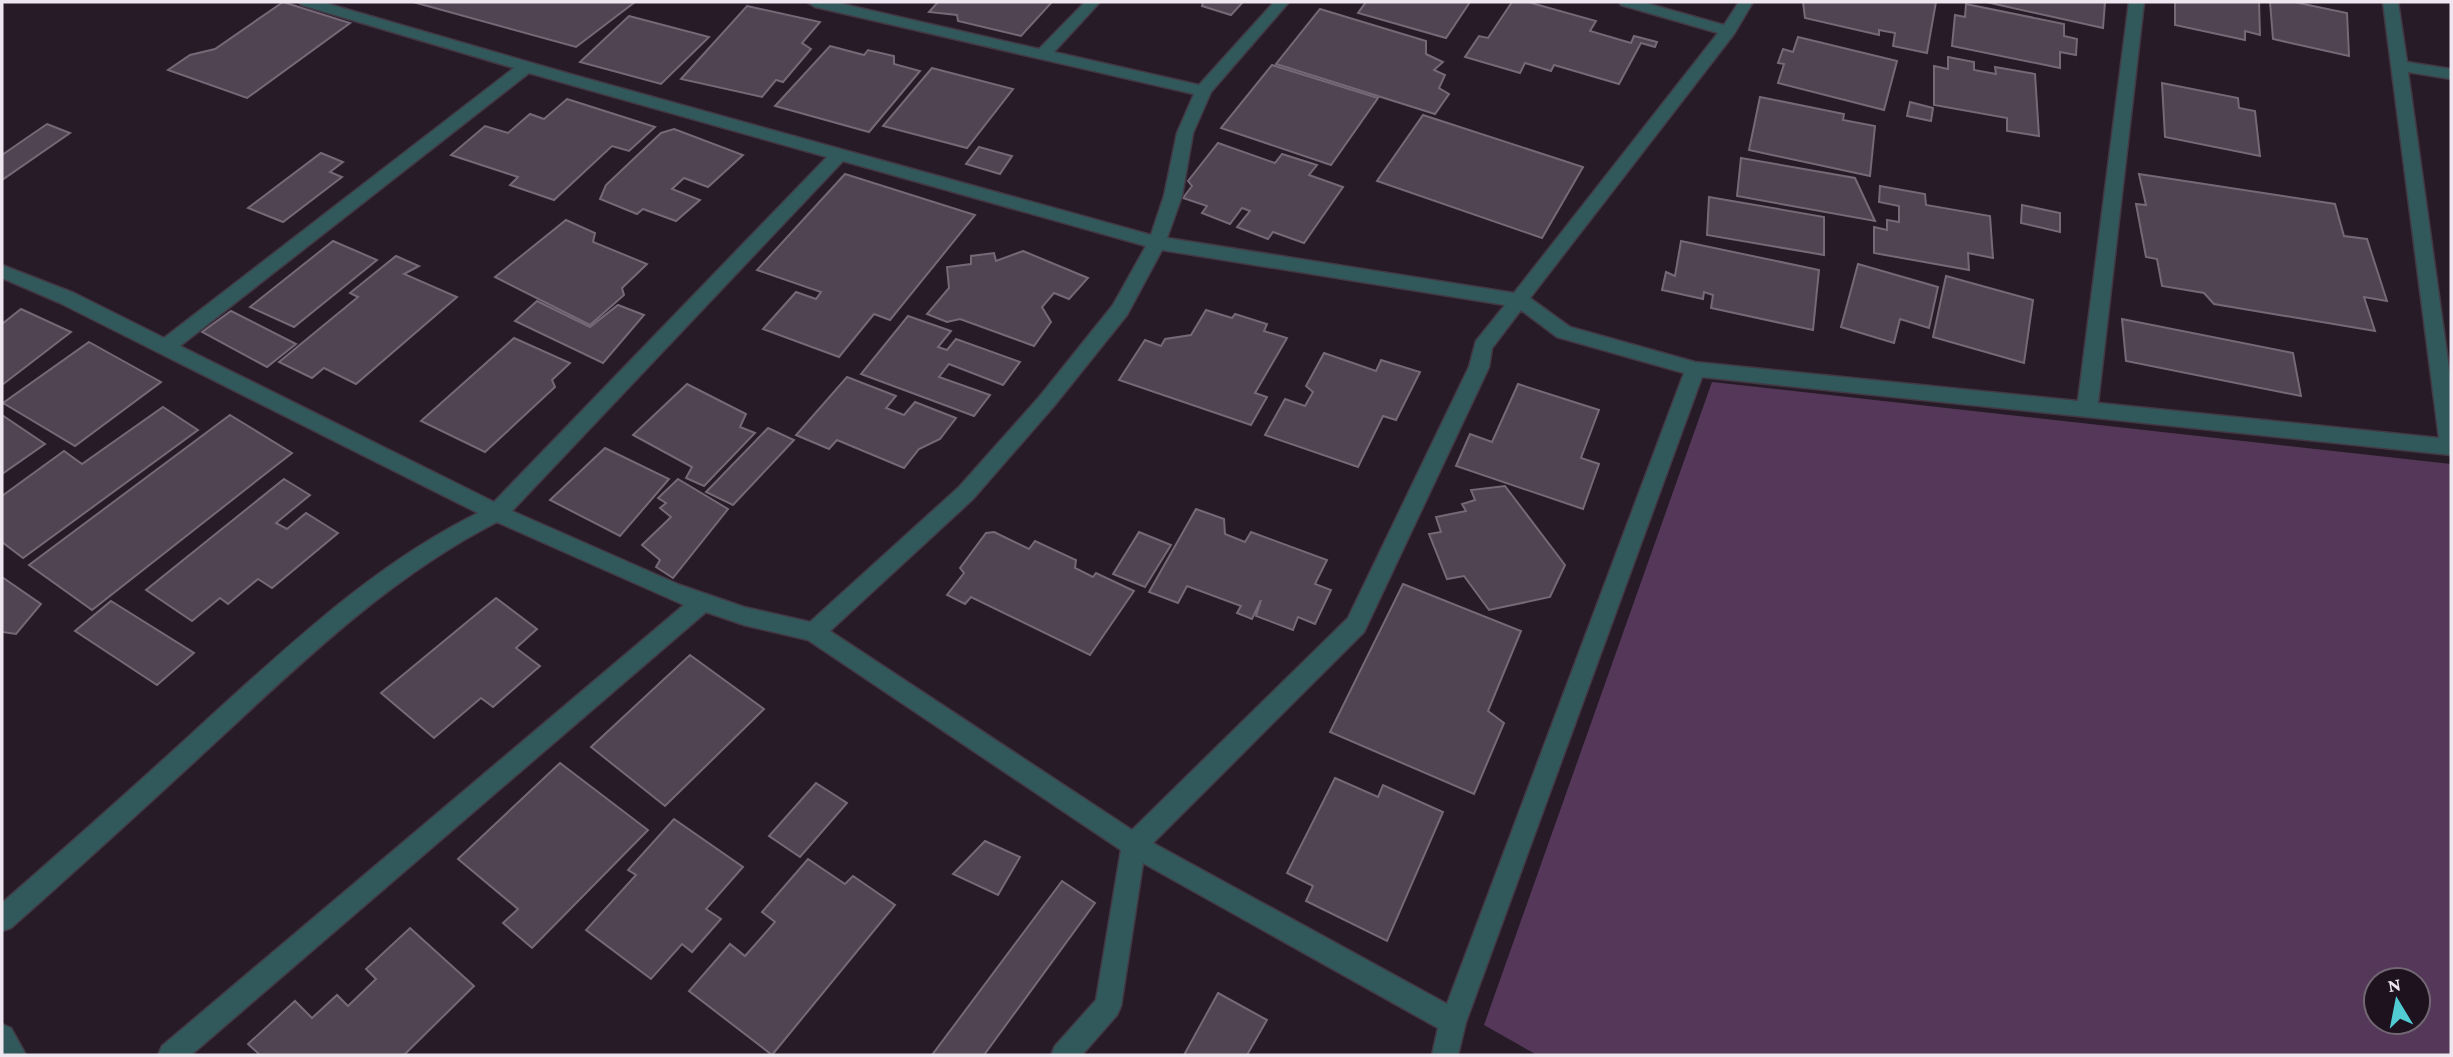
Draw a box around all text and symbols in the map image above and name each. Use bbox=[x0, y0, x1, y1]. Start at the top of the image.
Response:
north arrow bbox=[2362, 966, 2432, 1036]
text: N bbox=[2386, 973, 2402, 996]

